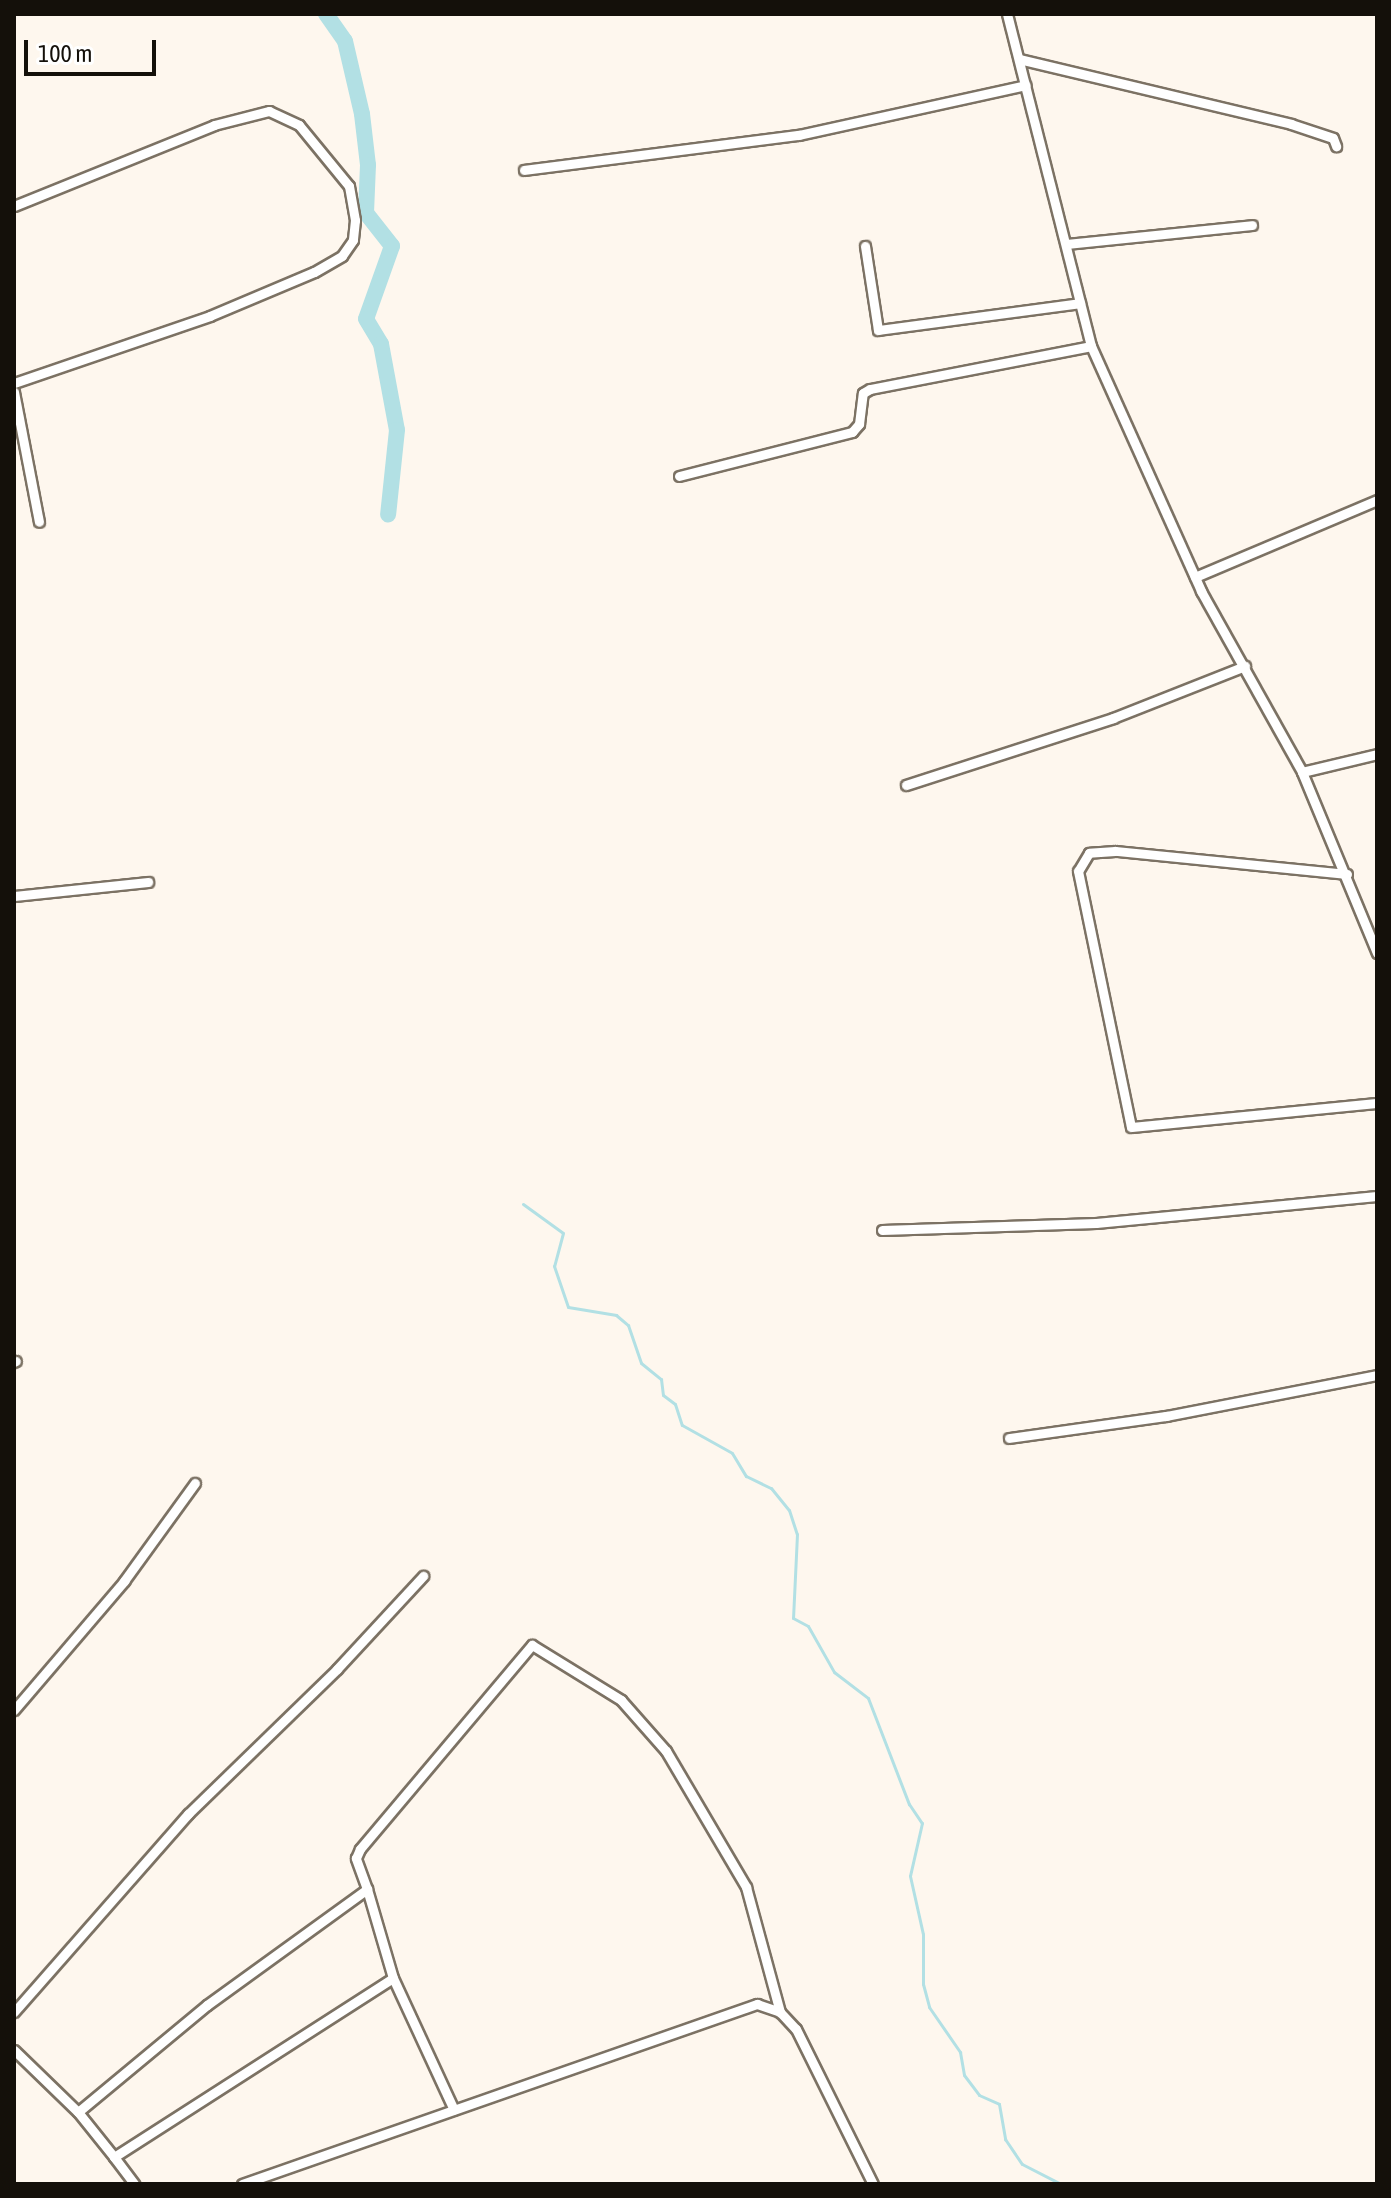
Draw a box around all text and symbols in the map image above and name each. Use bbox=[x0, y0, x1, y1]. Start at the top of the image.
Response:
scale bar bbox=[28, 24, 160, 74]
text: 100 m bbox=[38, 40, 92, 67]

